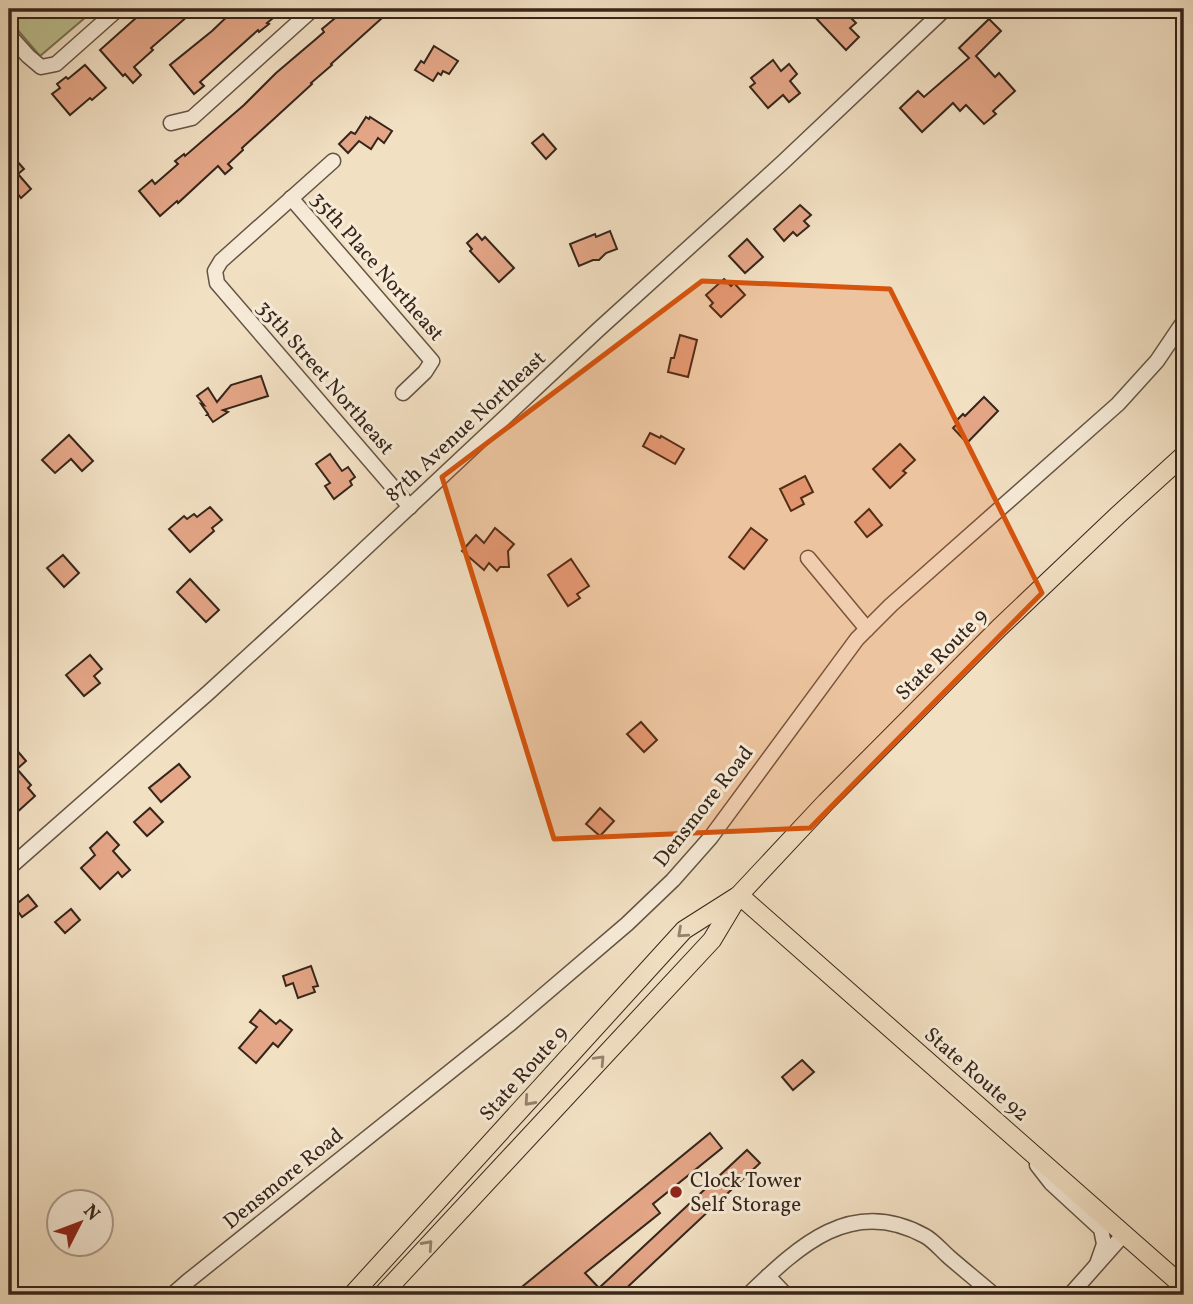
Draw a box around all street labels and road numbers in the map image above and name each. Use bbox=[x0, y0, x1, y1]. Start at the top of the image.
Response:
street label: 35th Place Northeast bbox=[304, 186, 450, 348]
street label: 35th Street Northeast bbox=[249, 294, 400, 462]
street label: 87th Avenue Northeast bbox=[379, 345, 553, 509]
street label: State Route 9 bbox=[890, 602, 995, 708]
street label: Densmore Road bbox=[648, 740, 761, 874]
street label: State Route 9 bbox=[473, 1020, 575, 1128]
street label: State Route 92 bbox=[917, 1021, 1035, 1129]
street label: Densmore Road bbox=[218, 1122, 350, 1237]

